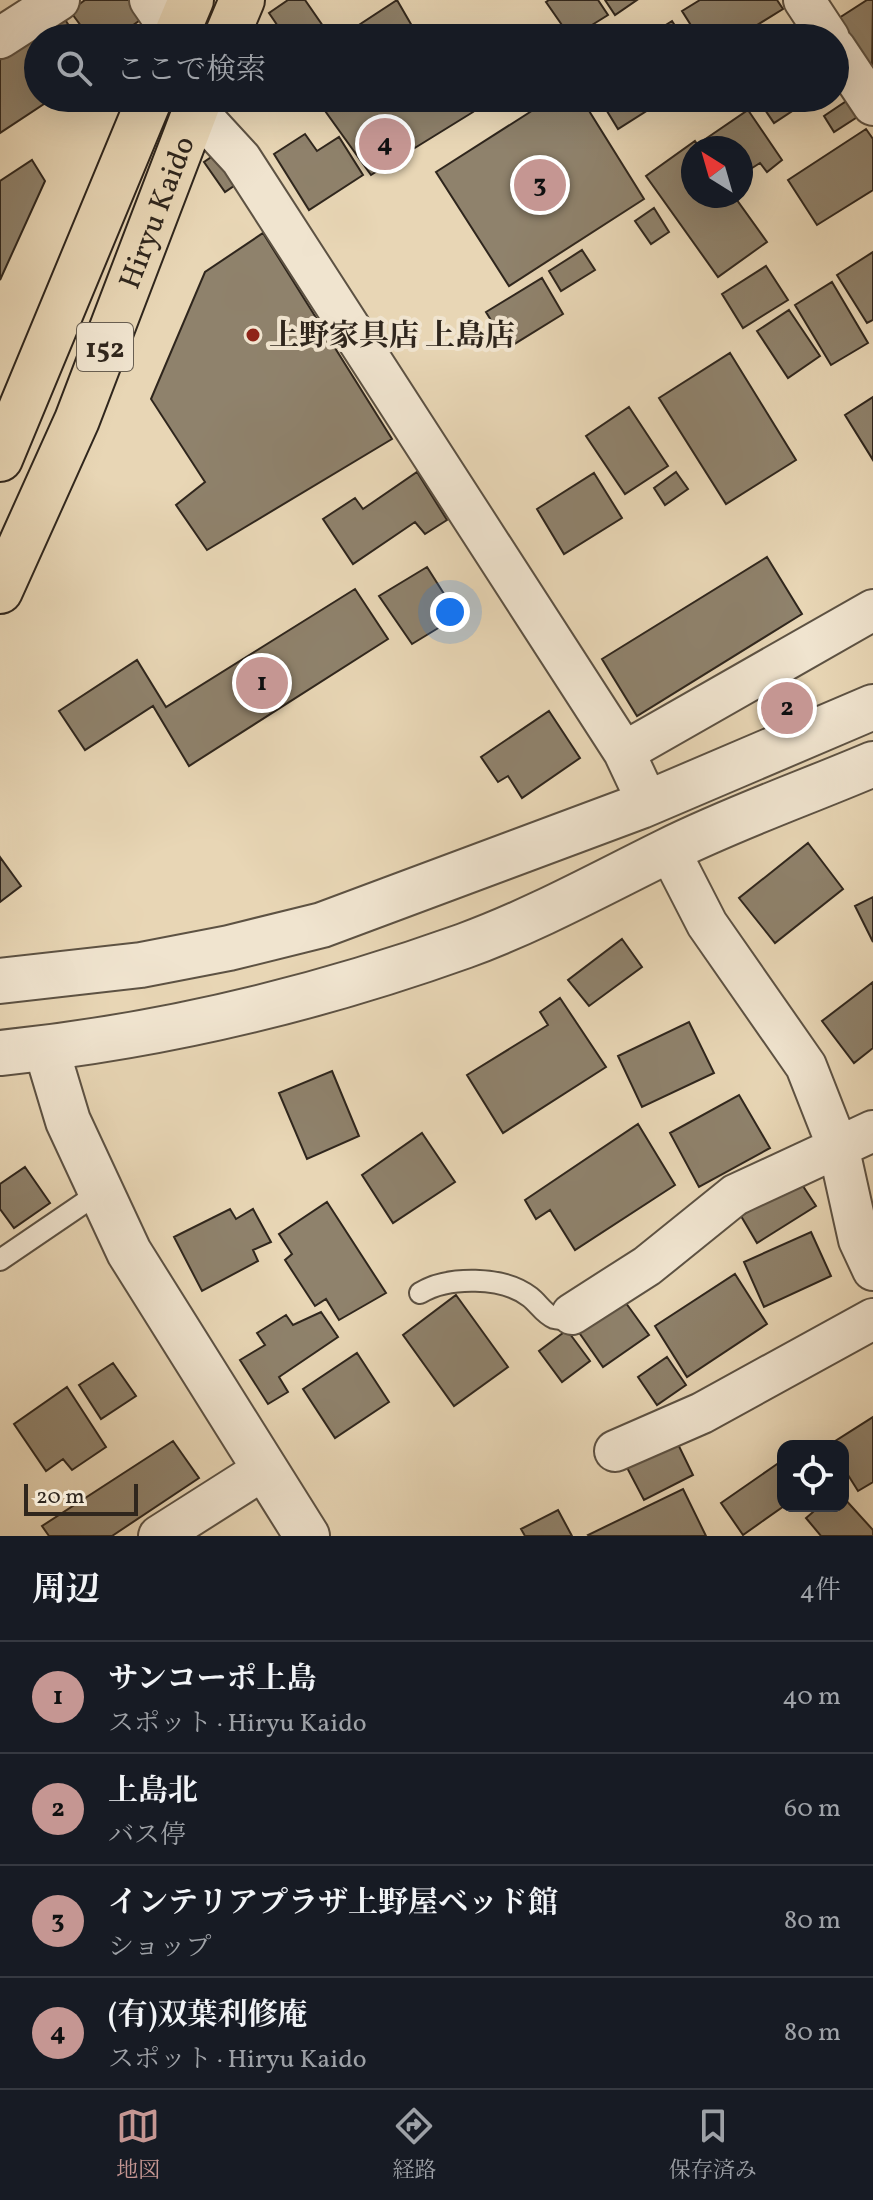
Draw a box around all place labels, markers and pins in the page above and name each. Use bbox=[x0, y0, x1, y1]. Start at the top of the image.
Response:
pin: 4 bbox=[359, 114, 411, 174]
pin: 3 bbox=[514, 155, 566, 215]
place label: 上野家具店 上島店 bbox=[269, 316, 515, 358]
marker: 上野家具店 上島店 bbox=[244, 326, 262, 344]
pin: 1 bbox=[236, 653, 288, 713]
pin: 2 bbox=[761, 678, 813, 738]

